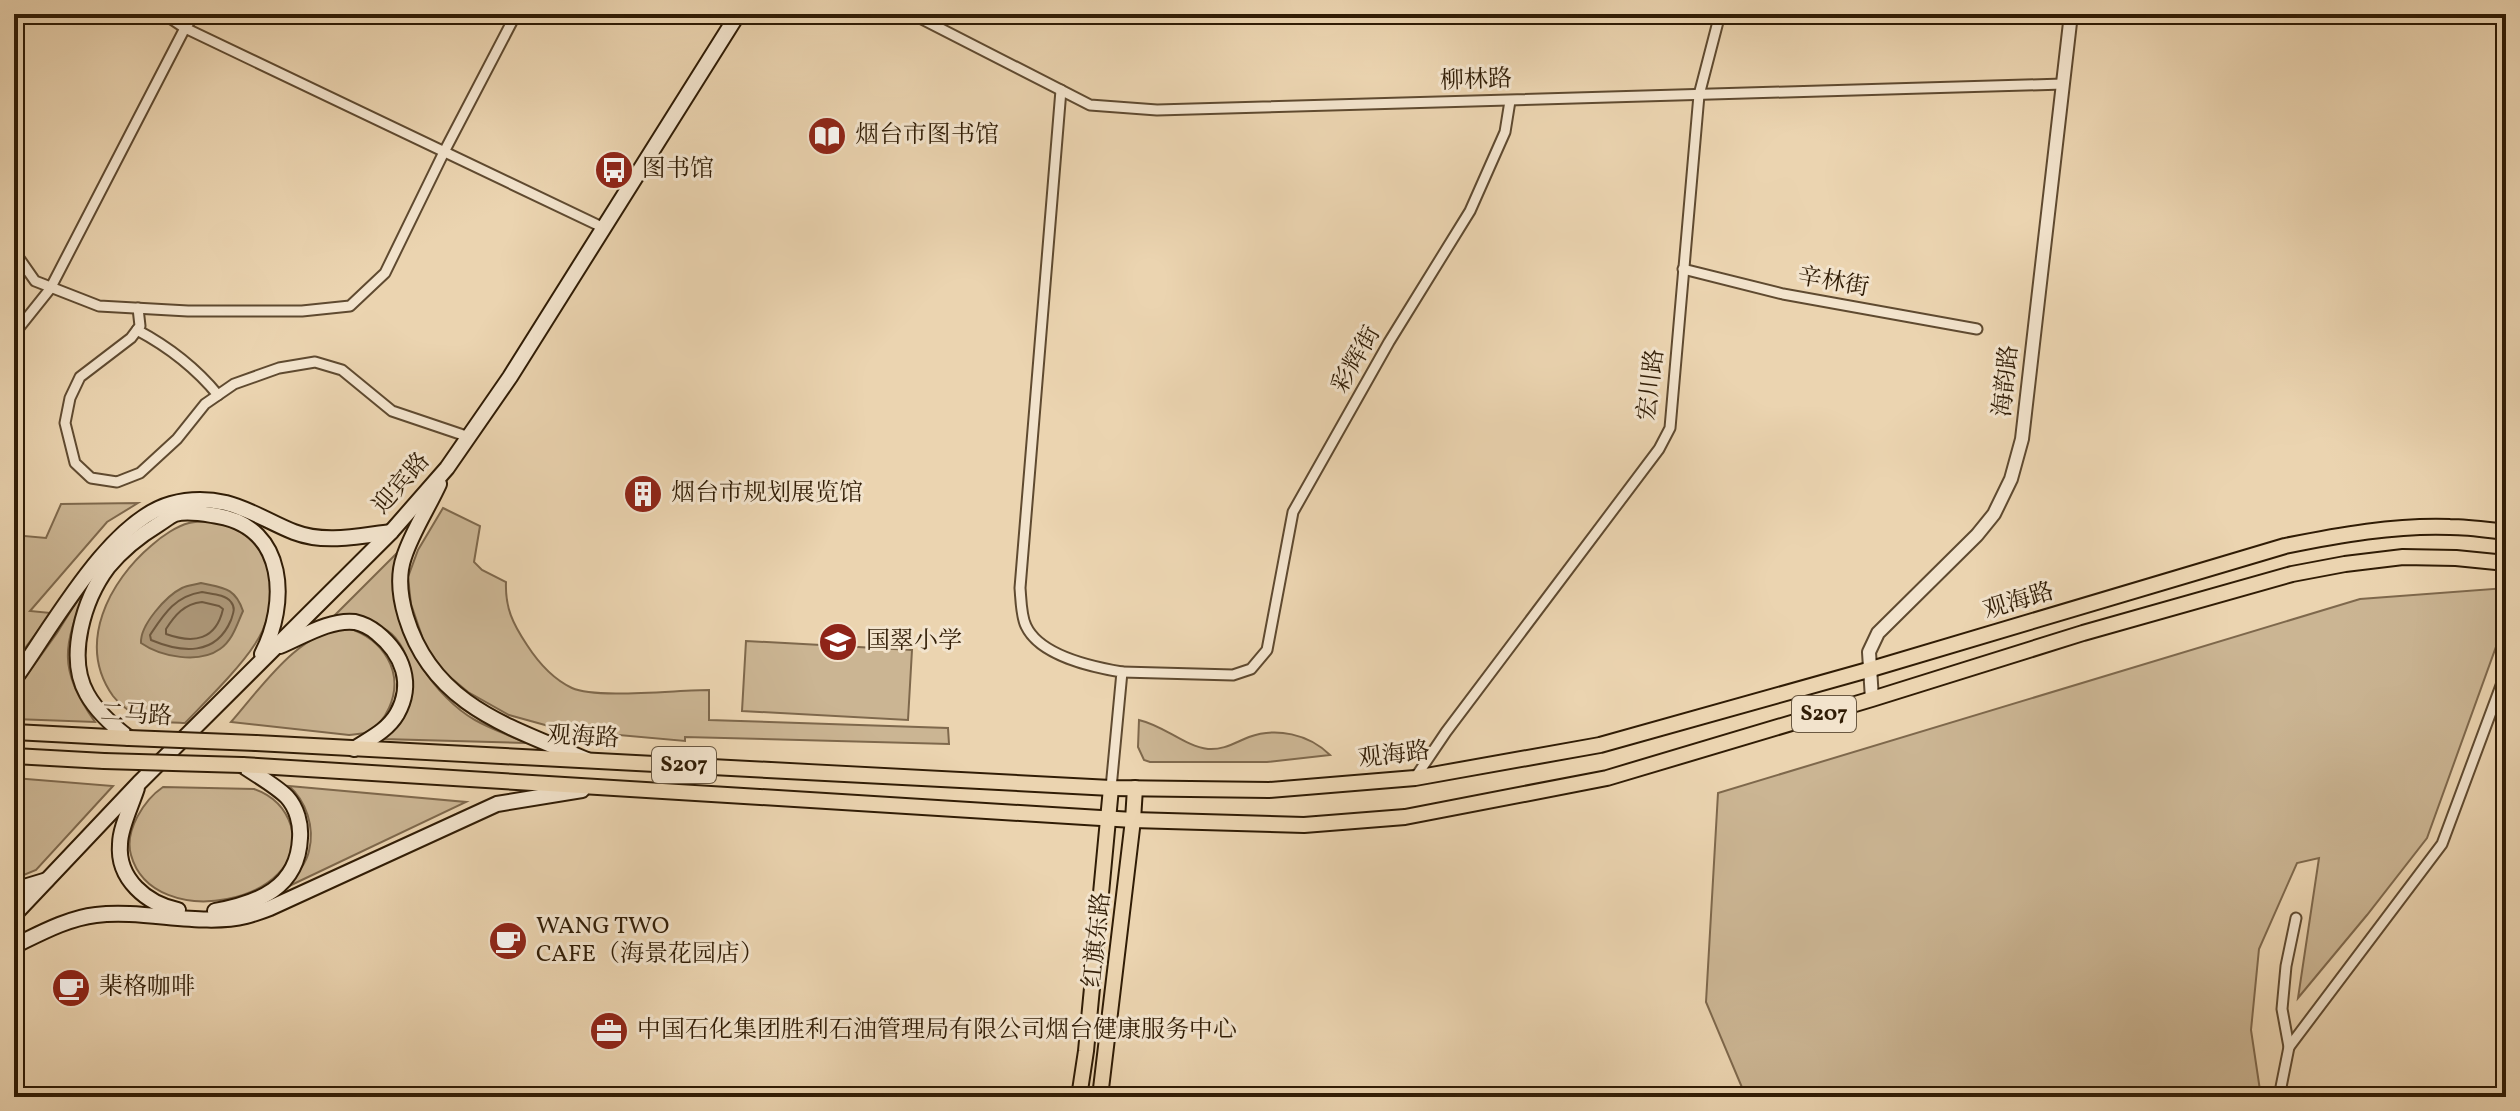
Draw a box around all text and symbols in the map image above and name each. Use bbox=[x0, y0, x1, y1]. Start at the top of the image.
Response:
street label: 柳林路 bbox=[1439, 63, 1513, 99]
library icon: 烟台市图书馆 bbox=[806, 115, 848, 157]
place label: 烟台市图书馆 bbox=[855, 119, 999, 153]
bus stop icon: 图书馆 bbox=[593, 149, 635, 191]
place label: 图书馆 bbox=[642, 153, 714, 187]
street label: 辛林街 bbox=[1795, 260, 1871, 306]
street label: 彩辉街 bbox=[1324, 320, 1390, 400]
street label: 海韵路 bbox=[1986, 343, 2028, 419]
street label: 宏川路 bbox=[1631, 347, 1673, 423]
street label: 迎宾路 bbox=[366, 446, 438, 522]
building icon: 烟台市规划展览馆 bbox=[622, 473, 664, 515]
place label: 烟台市规划展览馆 bbox=[671, 477, 863, 511]
street label: 观海路 bbox=[1980, 575, 2058, 629]
school or university icon: 国翠小学 bbox=[817, 621, 859, 663]
place label: 国翠小学 bbox=[866, 625, 962, 659]
road number: S207 bbox=[1792, 696, 1856, 732]
street label: 二马路 bbox=[99, 697, 173, 735]
street label: 观海路 bbox=[546, 719, 620, 757]
street label: 观海路 bbox=[1356, 735, 1432, 777]
road number: S207 bbox=[652, 747, 716, 783]
street label: 红旗东路 bbox=[1076, 890, 1120, 990]
place label: WANG TWO CAFE（海景花园店） bbox=[536, 910, 764, 972]
cafe icon: WANG TWO CAFE（海景花园店） bbox=[487, 920, 529, 962]
cafe icon: 棐格咖啡 bbox=[50, 967, 92, 1009]
place label: 棐格咖啡 bbox=[99, 971, 195, 1005]
office icon: 中国石化集团胜利石油管理局有限公司烟台健康服务中心 bbox=[588, 1010, 630, 1052]
place label: 中国石化集团胜利石油管理局有限公司烟台健康服务中心 bbox=[637, 1014, 1237, 1048]

